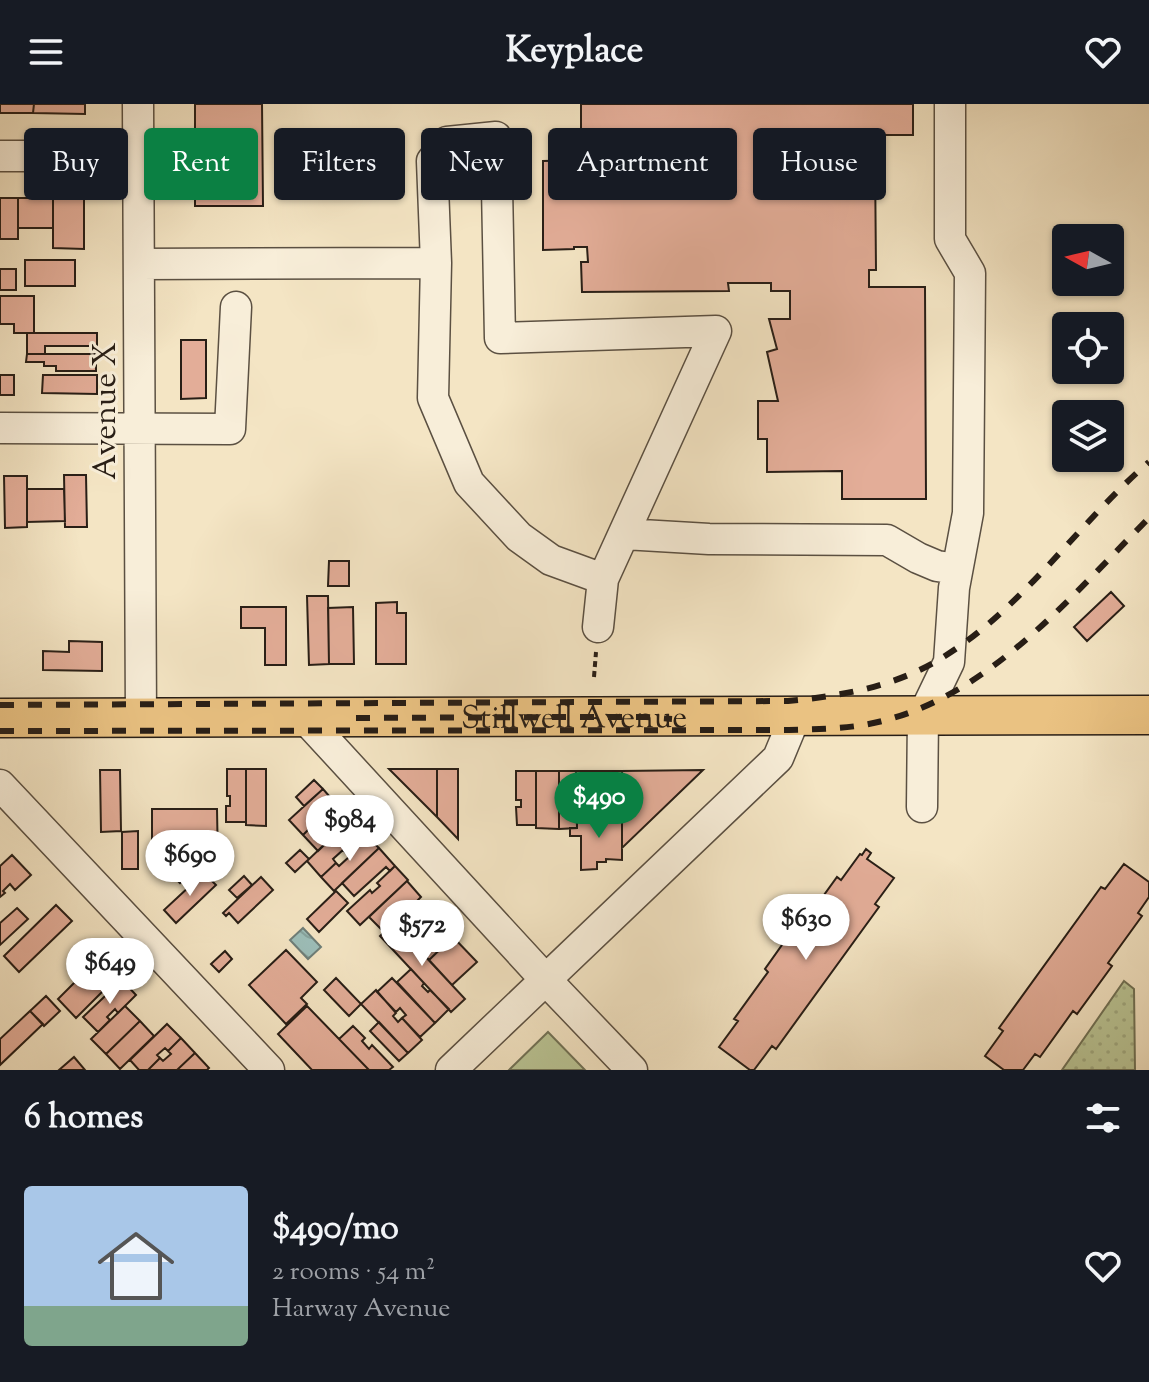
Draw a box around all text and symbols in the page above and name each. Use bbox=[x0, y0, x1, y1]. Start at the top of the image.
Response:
text: Keyplace bbox=[506, 26, 643, 78]
icon: menu bbox=[24, 30, 68, 74]
icon: heart bbox=[1081, 30, 1125, 74]
chip: Buy bbox=[24, 128, 128, 200]
chip: Rent bbox=[144, 128, 258, 200]
chip: Filters bbox=[274, 128, 405, 200]
chip: New bbox=[421, 128, 532, 200]
chip: Apartment bbox=[548, 128, 737, 200]
chip: House bbox=[753, 128, 886, 200]
north arrow bbox=[1052, 224, 1124, 296]
map controls bbox=[1052, 224, 1124, 472]
button: locate bbox=[1052, 312, 1124, 384]
street label: Avenue X bbox=[84, 342, 130, 480]
button: layers bbox=[1052, 400, 1124, 472]
street label: Stillwell Avenue bbox=[461, 696, 687, 743]
pin: $490 bbox=[552, 772, 646, 840]
text: $490 bbox=[572, 779, 626, 816]
pin: $984 bbox=[303, 795, 397, 863]
text: $984 bbox=[324, 802, 376, 839]
pin: $690 bbox=[143, 830, 237, 898]
text: $690 bbox=[163, 837, 217, 874]
pin: $630 bbox=[759, 894, 853, 962]
pin: $572 bbox=[375, 900, 469, 968]
text: $630 bbox=[781, 901, 831, 938]
text: $572 bbox=[398, 907, 446, 944]
pin: $649 bbox=[63, 938, 157, 1006]
text: $649 bbox=[84, 945, 136, 982]
text: 6 homes bbox=[24, 1094, 143, 1143]
icon: filters bbox=[1081, 1096, 1125, 1140]
text: $490/mo bbox=[272, 1205, 399, 1254]
icon: home bbox=[88, 1218, 184, 1314]
icon: heart bbox=[1081, 1244, 1125, 1288]
text: 2 rooms · 54 m² bbox=[272, 1254, 435, 1291]
text: Harway Avenue bbox=[272, 1291, 450, 1328]

